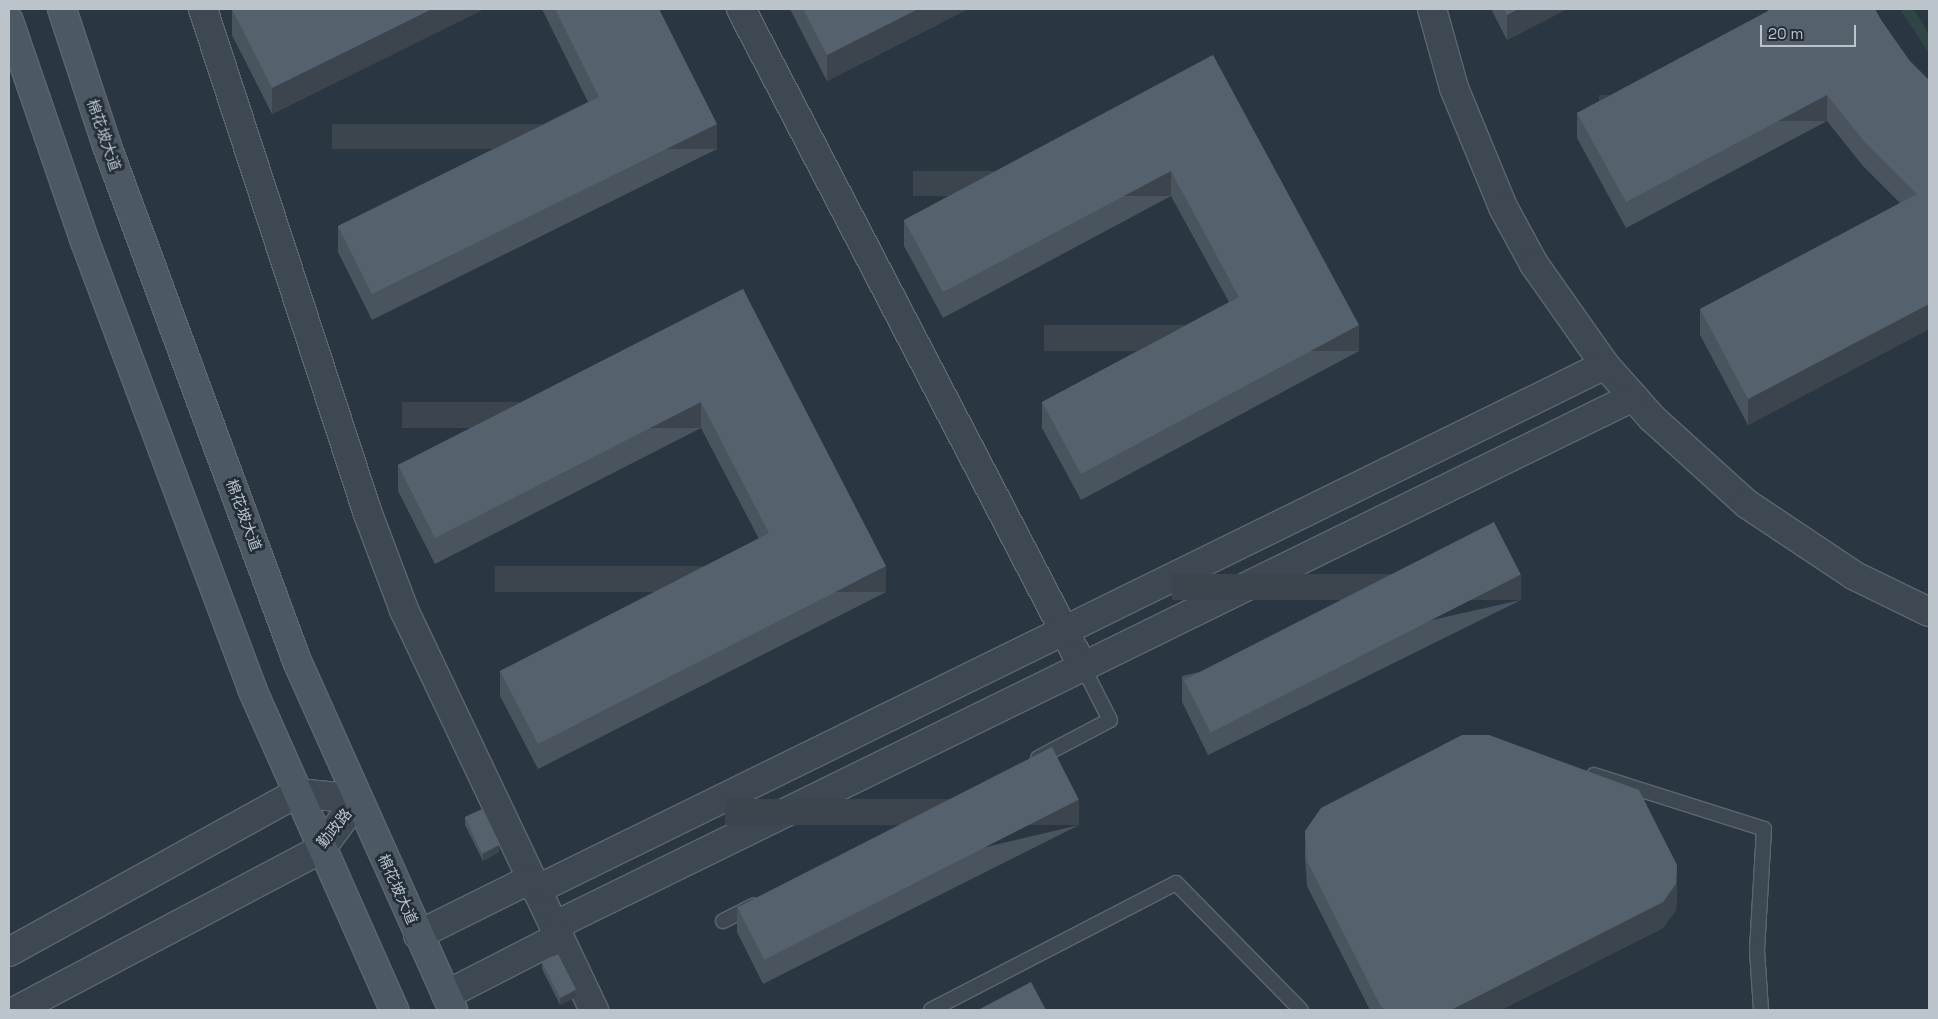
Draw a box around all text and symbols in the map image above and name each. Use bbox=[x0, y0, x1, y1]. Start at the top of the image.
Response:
scale bar bbox=[1763, 15, 1859, 47]
text: 20 m bbox=[1768, 24, 1803, 43]
street label: 棉花坡大道 bbox=[83, 97, 125, 173]
street label: 棉花坡大道 bbox=[223, 477, 265, 553]
street label: 勤政路 bbox=[313, 805, 355, 851]
street label: 棉花坡大道 bbox=[375, 851, 421, 927]

